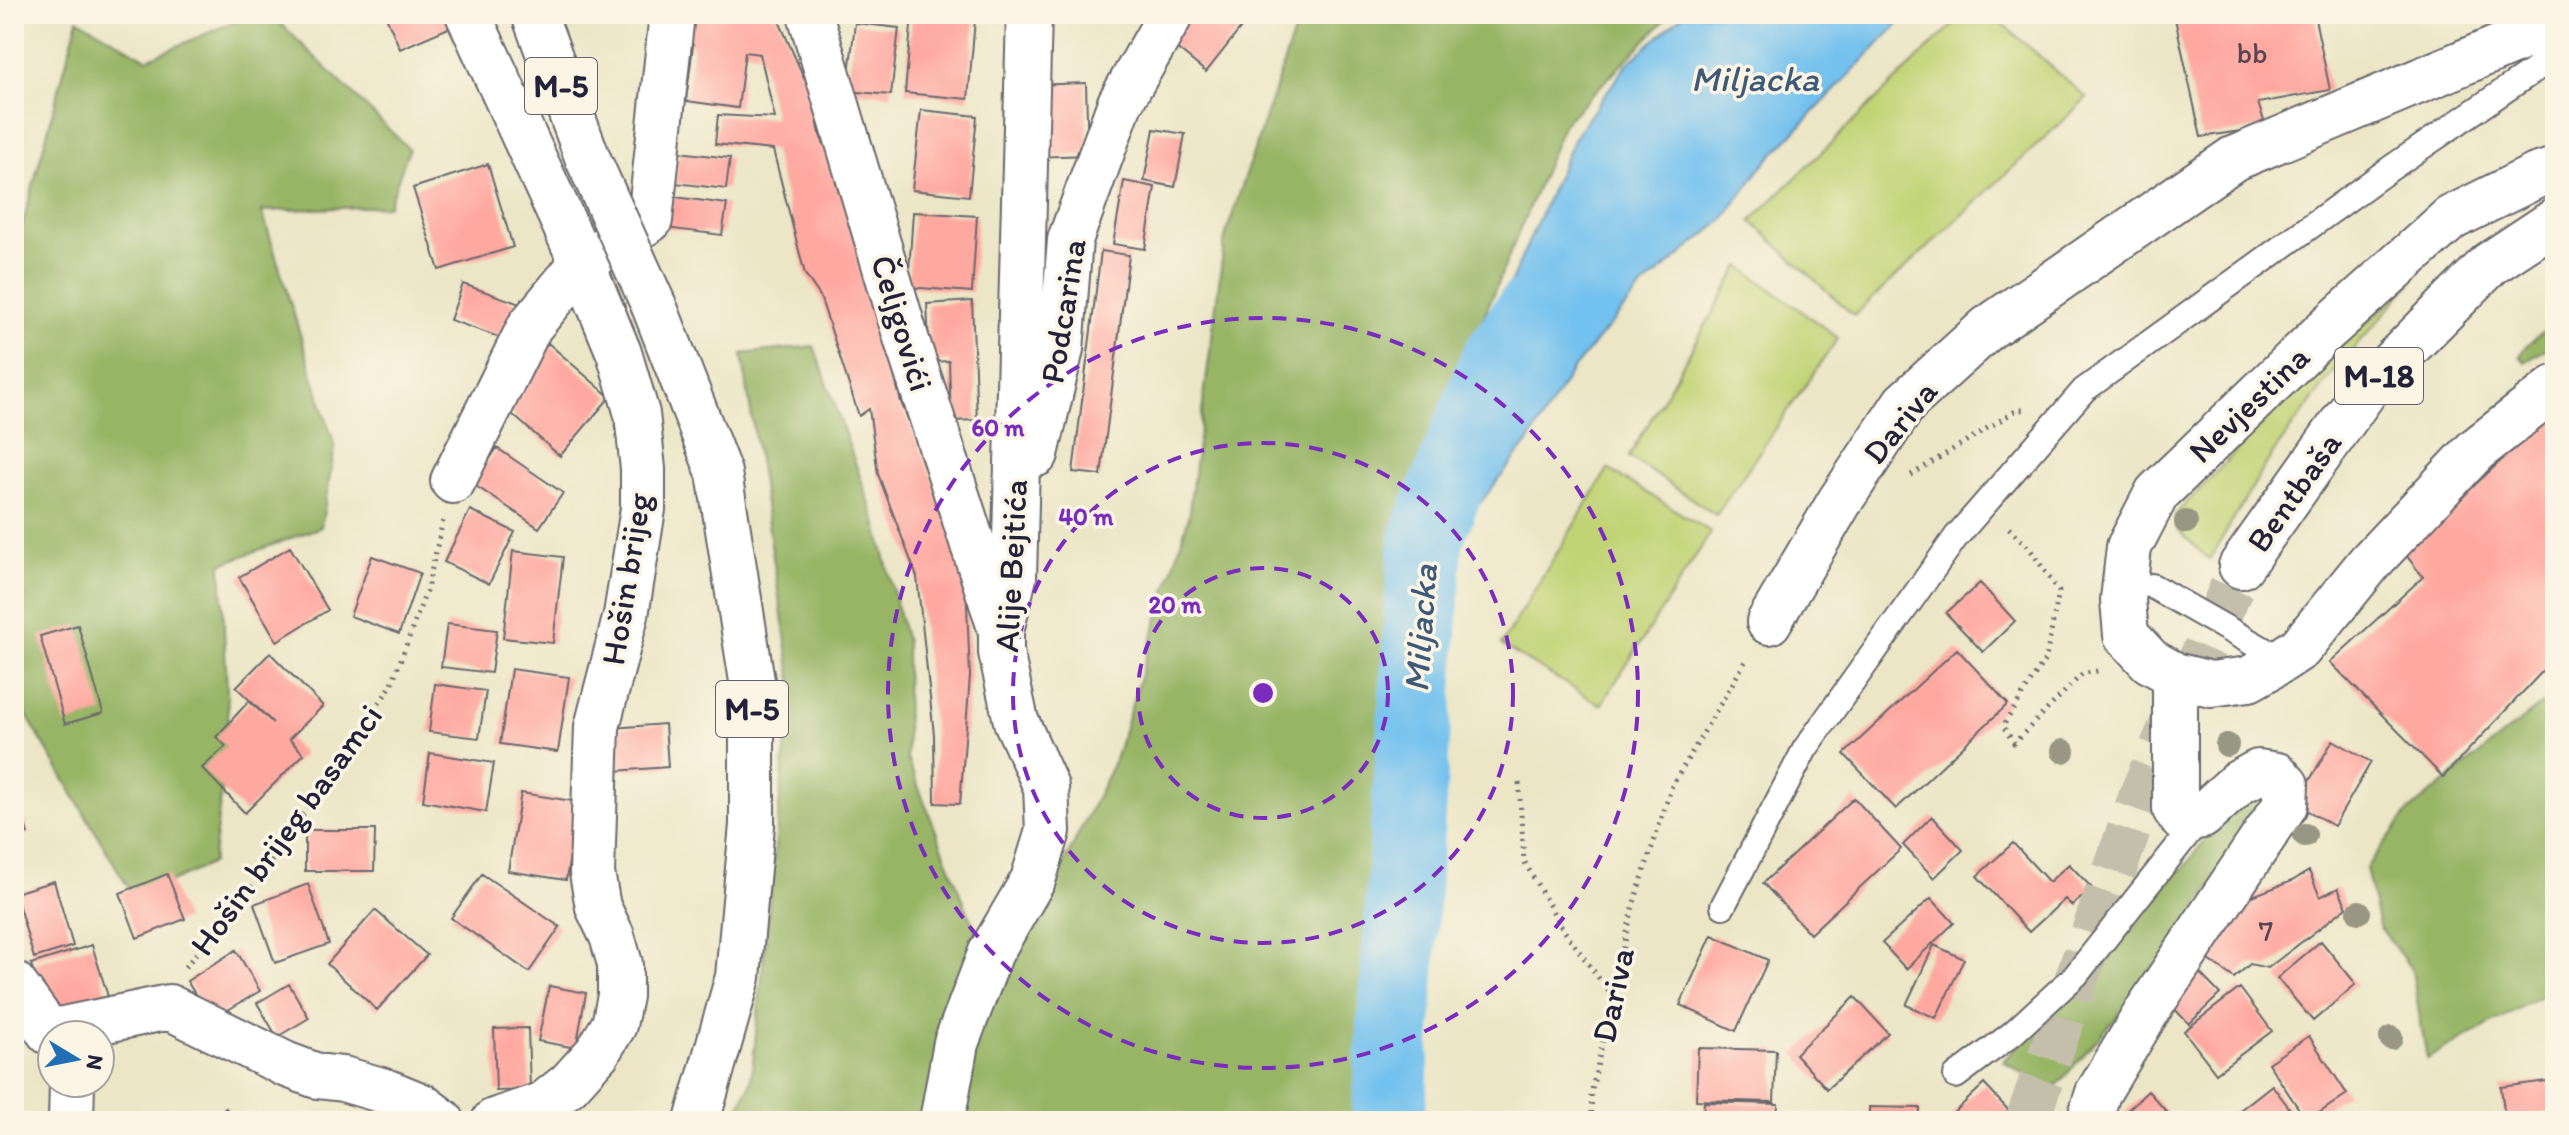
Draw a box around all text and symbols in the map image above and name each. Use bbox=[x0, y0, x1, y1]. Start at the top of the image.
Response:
house number: bb bbox=[2236, 34, 2268, 71]
water label: Miljacka bbox=[1691, 57, 1820, 100]
road number: M-5 bbox=[525, 58, 597, 114]
street label: Podcarina bbox=[1031, 235, 1095, 386]
street label: Čeljgovići bbox=[862, 250, 942, 396]
street label: Nevjestina bbox=[2180, 336, 2318, 472]
road number: M-18 bbox=[2335, 348, 2423, 404]
street label: Dariva bbox=[1854, 372, 1946, 472]
text: 60 m bbox=[971, 413, 1025, 442]
street label: Bentbaša bbox=[2238, 424, 2350, 560]
street label: Alije Bejtića bbox=[986, 478, 1036, 654]
street label: Hošin brijeg bbox=[592, 489, 660, 668]
text: 40 m bbox=[1059, 502, 1114, 531]
water label: Miljacka bbox=[1394, 562, 1446, 694]
text: 20 m bbox=[1149, 590, 1202, 619]
centre of rings bbox=[1249, 679, 1277, 707]
road number: M-5 bbox=[716, 681, 788, 737]
street label: Hošin brijeg basamci bbox=[181, 696, 391, 964]
house number: 7 bbox=[2259, 912, 2274, 949]
street label: Dariva bbox=[1583, 944, 1643, 1046]
north arrow bbox=[36, 1019, 116, 1099]
text: N bbox=[81, 1053, 110, 1072]

